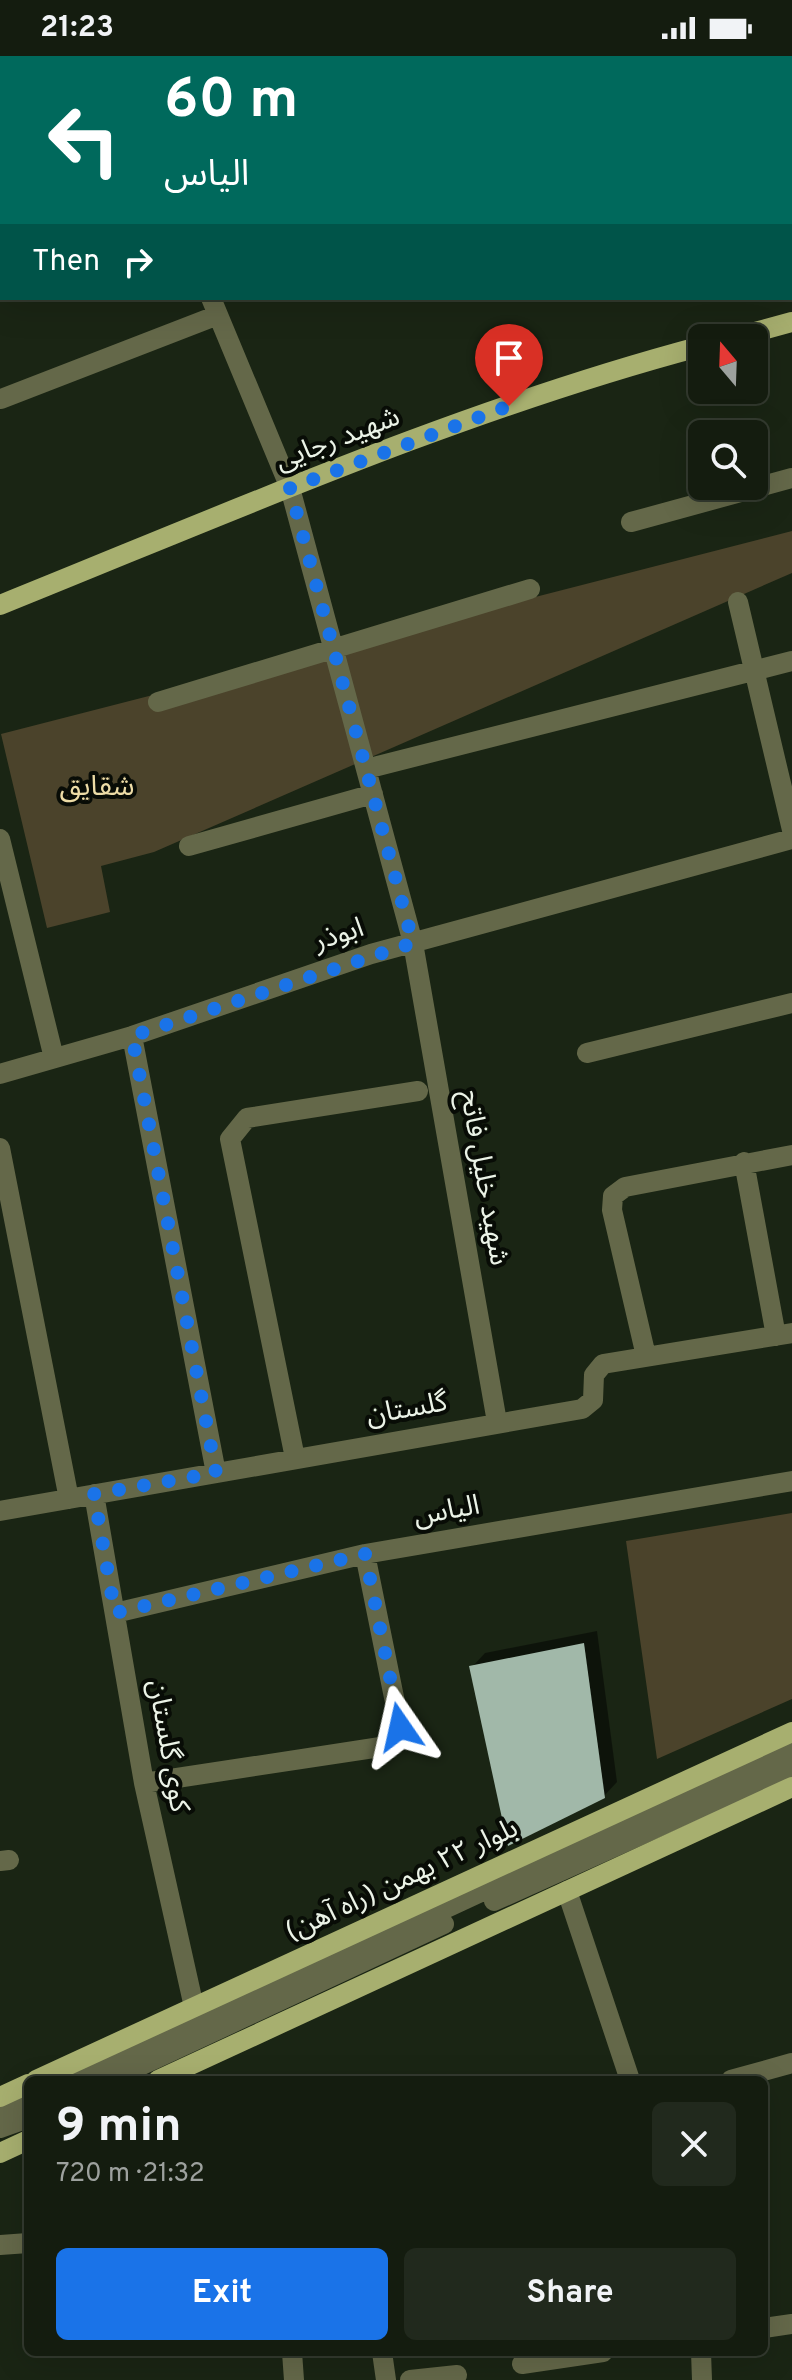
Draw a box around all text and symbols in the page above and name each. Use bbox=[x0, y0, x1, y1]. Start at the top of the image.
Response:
text: 21:23 bbox=[40, 10, 114, 47]
text: 60 m bbox=[164, 67, 298, 137]
icon: left bbox=[32, 88, 136, 192]
text: الیاس bbox=[164, 153, 249, 199]
icon: right bbox=[116, 240, 160, 284]
text: Then bbox=[32, 244, 100, 281]
pin bbox=[475, 324, 543, 406]
north arrow bbox=[688, 324, 768, 404]
map controls bbox=[688, 324, 768, 500]
icon: arrive bbox=[487, 336, 531, 380]
street label: شهید رجایی bbox=[270, 400, 406, 480]
button: search bbox=[688, 420, 768, 500]
park label: شقایق bbox=[60, 770, 134, 806]
street label: ابوذر bbox=[308, 911, 369, 961]
street label: شهید خلیل فاتح bbox=[450, 1087, 516, 1269]
street label: گلستان bbox=[364, 1385, 451, 1435]
street label: الیاس bbox=[411, 1489, 483, 1535]
street label: کوی گلستان bbox=[138, 1677, 196, 1816]
position arrow bbox=[358, 1685, 442, 1769]
street label: بلوار ۲۲ بهمن (راه آهن) bbox=[280, 1811, 524, 1951]
text: 9 min bbox=[56, 2098, 182, 2158]
button: close bbox=[652, 2102, 736, 2186]
text: 720 m · 21:32 bbox=[56, 2158, 205, 2191]
button: Exit bbox=[56, 2248, 388, 2340]
button: Share bbox=[404, 2248, 736, 2340]

